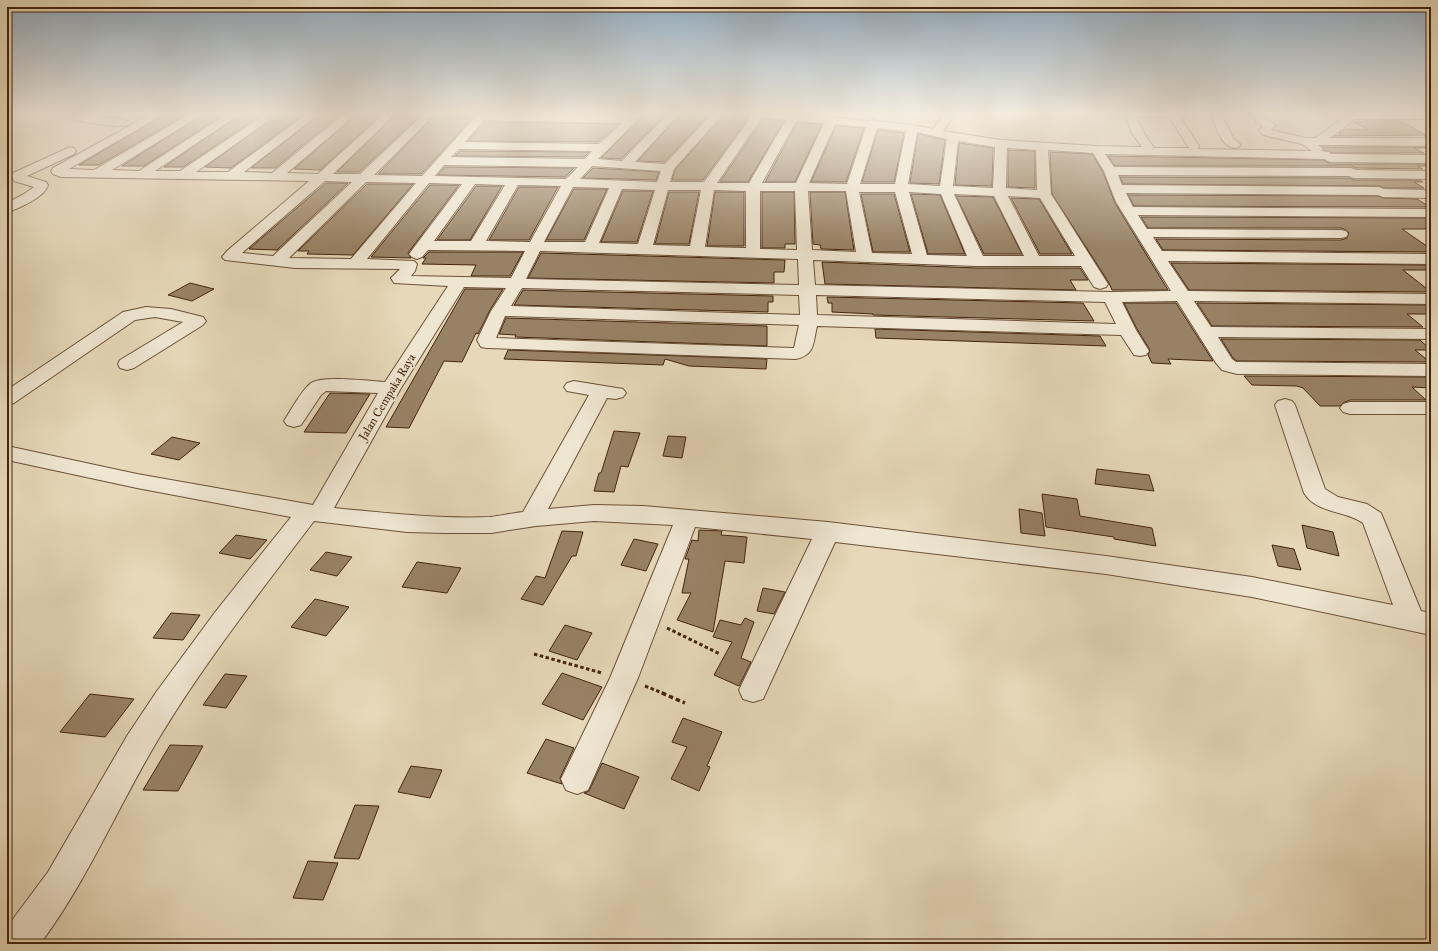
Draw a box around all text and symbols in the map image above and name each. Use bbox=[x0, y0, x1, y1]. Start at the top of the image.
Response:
street label: Jalan Cempaka Raya bbox=[355, 350, 420, 445]

